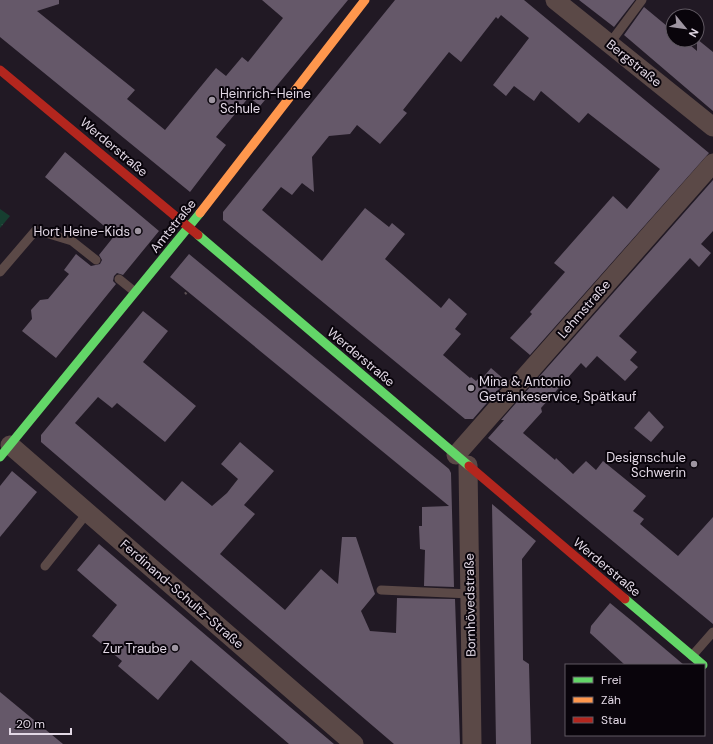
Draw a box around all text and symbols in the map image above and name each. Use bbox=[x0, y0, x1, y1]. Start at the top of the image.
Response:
north arrow bbox=[665, 8, 705, 48]
text: N bbox=[686, 26, 702, 40]
street label: Bergstraße bbox=[603, 36, 665, 90]
place label: Heinrich-Heine Schule bbox=[220, 85, 311, 117]
marker: Heinrich-Heine Schule bbox=[207, 95, 217, 105]
street label: Werderstraße bbox=[77, 114, 151, 180]
street label: Amtstraße bbox=[146, 196, 200, 256]
place label: Hort Heine-Kids bbox=[33, 223, 130, 240]
marker: Hort Heine-Kids bbox=[133, 226, 143, 236]
street label: Lehmstraße bbox=[554, 276, 614, 342]
street label: Werderstraße bbox=[324, 324, 398, 390]
place label: Mina & Antonio Getränkeservice, Spätkauf bbox=[479, 373, 637, 405]
marker: Mina & Antonio Getränkeservice, Spätkauf bbox=[466, 383, 476, 393]
place label: Designschule Schwerin bbox=[606, 449, 686, 481]
marker: Designschule Schwerin bbox=[689, 459, 699, 469]
street label: Werderstraße bbox=[570, 534, 644, 600]
street label: Ferdinand-Schultz-Straße bbox=[117, 536, 247, 652]
street label: Bornhövedstraße bbox=[461, 553, 479, 657]
place label: Zur Traube bbox=[103, 640, 167, 657]
marker: Zur Traube bbox=[170, 643, 180, 653]
legend bbox=[565, 664, 705, 736]
text: Frei bbox=[601, 672, 621, 688]
text: Zäh bbox=[601, 692, 621, 708]
scale bar bbox=[10, 710, 71, 736]
text: Stau bbox=[601, 712, 626, 728]
text: 20 m bbox=[16, 716, 45, 732]

